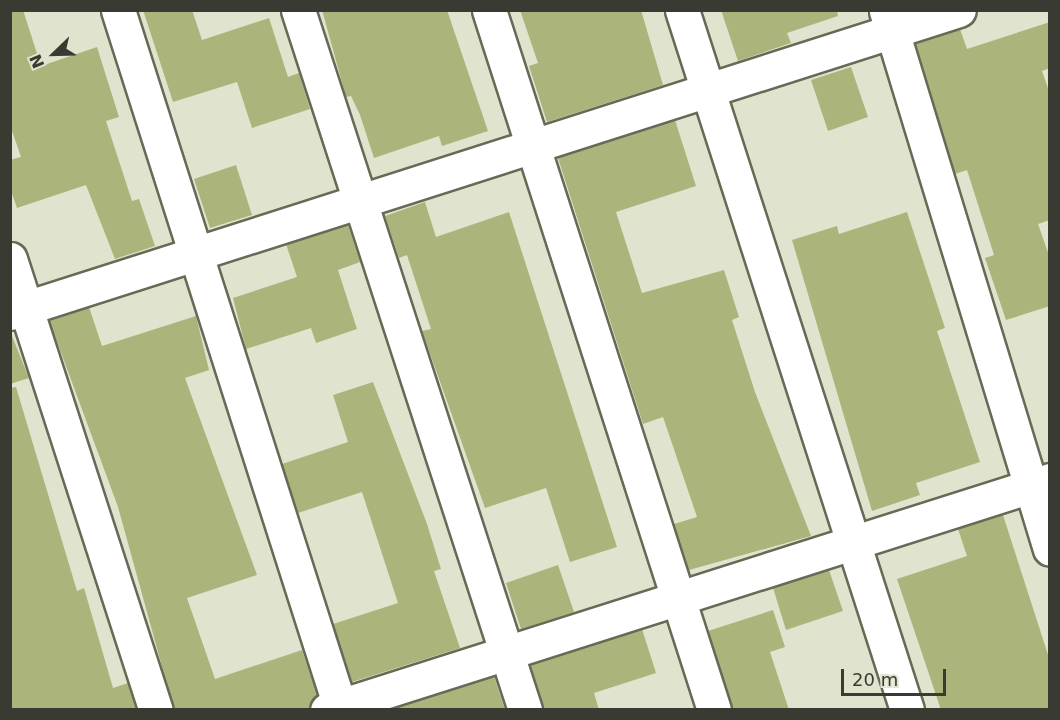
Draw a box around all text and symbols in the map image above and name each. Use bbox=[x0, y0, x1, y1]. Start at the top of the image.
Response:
north arrow bbox=[24, 24, 84, 84]
text: N bbox=[26, 51, 48, 71]
scale bar bbox=[844, 657, 949, 695]
text: 20 m bbox=[852, 669, 898, 690]

